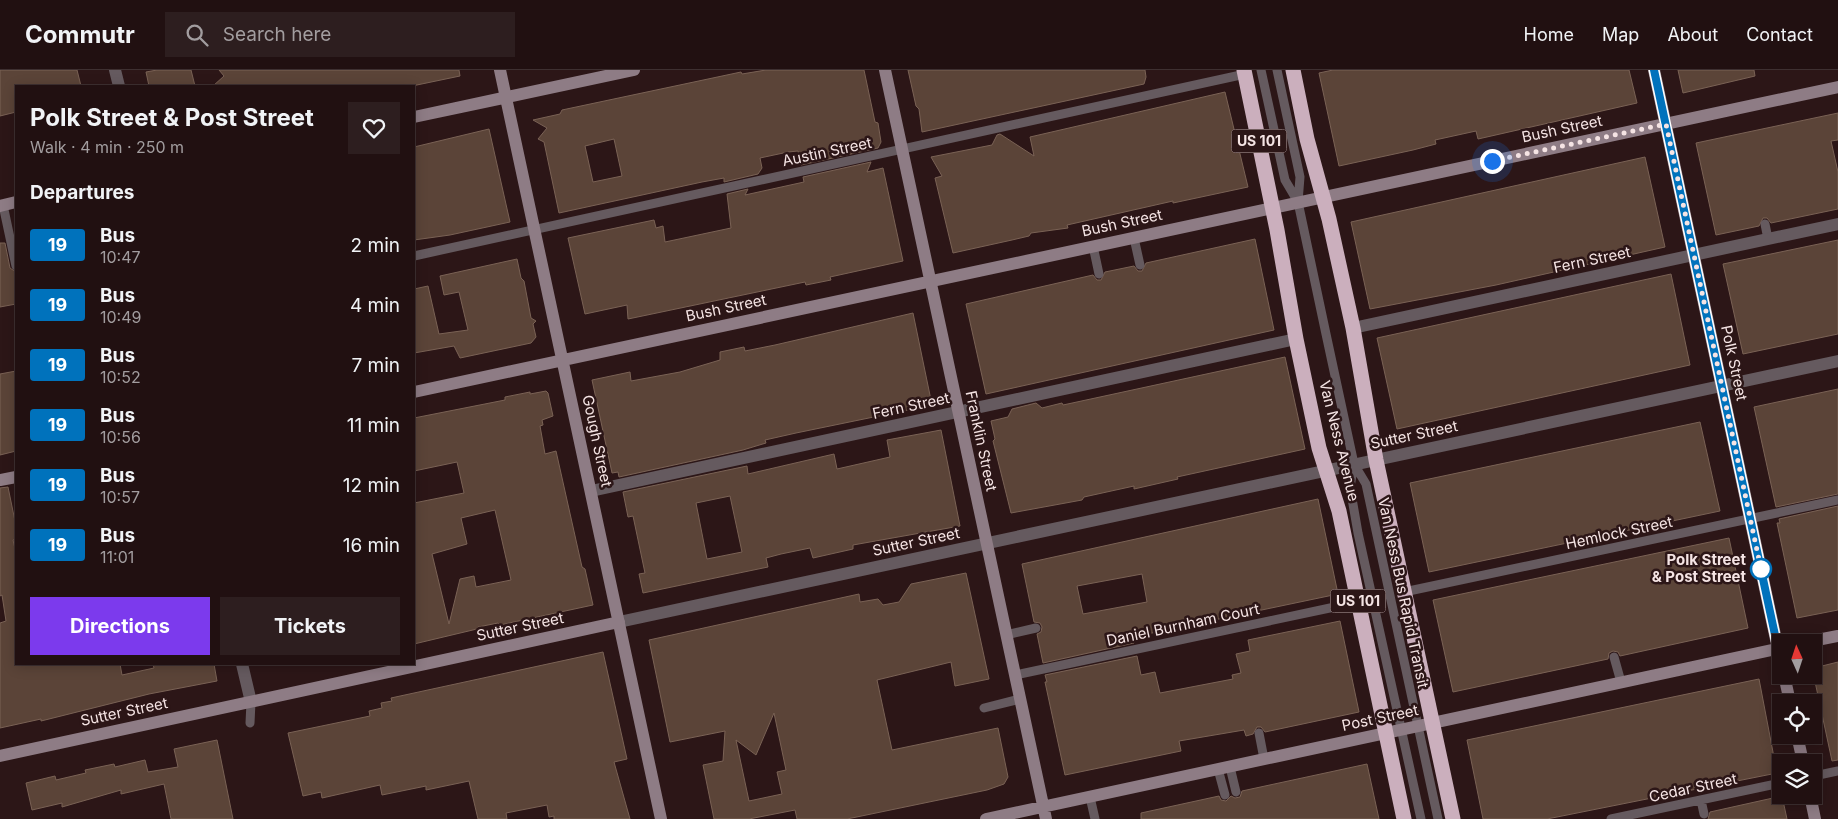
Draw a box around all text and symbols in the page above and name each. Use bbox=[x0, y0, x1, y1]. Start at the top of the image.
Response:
search box bbox=[165, 12, 515, 57]
text: Commutr bbox=[25, 20, 135, 49]
icon: search bbox=[183, 21, 211, 49]
text: Search here bbox=[223, 23, 331, 46]
text: Home bbox=[1524, 24, 1574, 45]
text: Map bbox=[1602, 24, 1639, 45]
text: About bbox=[1667, 24, 1718, 45]
text: Contact bbox=[1746, 24, 1813, 45]
button: heart bbox=[348, 102, 400, 154]
text: Polk Street & Post Street bbox=[30, 103, 314, 132]
street label: Bush Street bbox=[1520, 111, 1604, 146]
road number: US 101 bbox=[1232, 129, 1286, 152]
street label: Austin Street bbox=[780, 133, 874, 170]
text: Walk · 4 min · 250 m bbox=[30, 137, 184, 157]
your location bbox=[1480, 149, 1505, 174]
text: Departures bbox=[30, 181, 134, 204]
street label: Bush Street bbox=[1080, 205, 1164, 240]
text: Bus bbox=[100, 224, 135, 247]
text: 19 bbox=[48, 234, 67, 255]
text: 2 min bbox=[351, 234, 400, 257]
street label: Fern Street bbox=[1552, 242, 1632, 277]
text: 10:47 bbox=[100, 247, 141, 267]
text: Bus bbox=[100, 284, 135, 307]
street label: Bush Street bbox=[684, 290, 768, 325]
text: 19 bbox=[48, 294, 67, 315]
text: 4 min bbox=[350, 294, 400, 317]
text: 10:49 bbox=[100, 307, 141, 327]
street label: Polk Street bbox=[1717, 323, 1752, 403]
text: Bus bbox=[100, 344, 135, 367]
text: 19 bbox=[48, 354, 67, 375]
text: 7 min bbox=[351, 354, 400, 377]
text: 10:52 bbox=[100, 367, 141, 387]
street label: Van Ness Avenue bbox=[1315, 378, 1364, 503]
street label: Fern Street bbox=[871, 388, 951, 423]
street label: Franklin Street bbox=[962, 389, 1001, 493]
street label: Gough Street bbox=[578, 393, 617, 489]
text: Bus bbox=[100, 404, 135, 427]
text: 19 bbox=[48, 414, 67, 435]
text: 11 min bbox=[347, 414, 400, 437]
street label: Sutter Street bbox=[1369, 416, 1459, 453]
text: 10:56 bbox=[100, 427, 141, 447]
text: Bus bbox=[100, 464, 135, 487]
text: 19 bbox=[48, 474, 67, 495]
text: 12 min bbox=[343, 474, 400, 497]
text: 10:57 bbox=[100, 487, 140, 507]
street label: Van Ness Bus Rapid Transit bbox=[1374, 496, 1433, 690]
street label: Hemlock Street bbox=[1564, 512, 1674, 553]
street label: Sutter Street bbox=[871, 523, 961, 560]
text: Bus bbox=[100, 524, 135, 547]
text: 19 bbox=[48, 534, 67, 555]
text: 16 min bbox=[343, 534, 400, 557]
text: 11:01 bbox=[100, 547, 134, 567]
place label: Polk Street & Post Street bbox=[1652, 550, 1747, 586]
marker: Polk Street & Post Street bbox=[1750, 558, 1772, 580]
road number: US 101 bbox=[1330, 590, 1386, 612]
button: Directions bbox=[30, 597, 210, 655]
button: Tickets bbox=[220, 597, 400, 655]
street label: Daniel Burnham Court bbox=[1105, 599, 1261, 650]
street label: Sutter Street bbox=[475, 608, 565, 645]
north arrow bbox=[1772, 634, 1822, 684]
map controls bbox=[1772, 634, 1822, 804]
street label: Sutter Street bbox=[79, 693, 169, 730]
button: locate bbox=[1772, 694, 1822, 744]
street label: Post Street bbox=[1340, 700, 1420, 735]
button: layers bbox=[1772, 754, 1822, 804]
street label: Cedar Street bbox=[1647, 769, 1739, 806]

